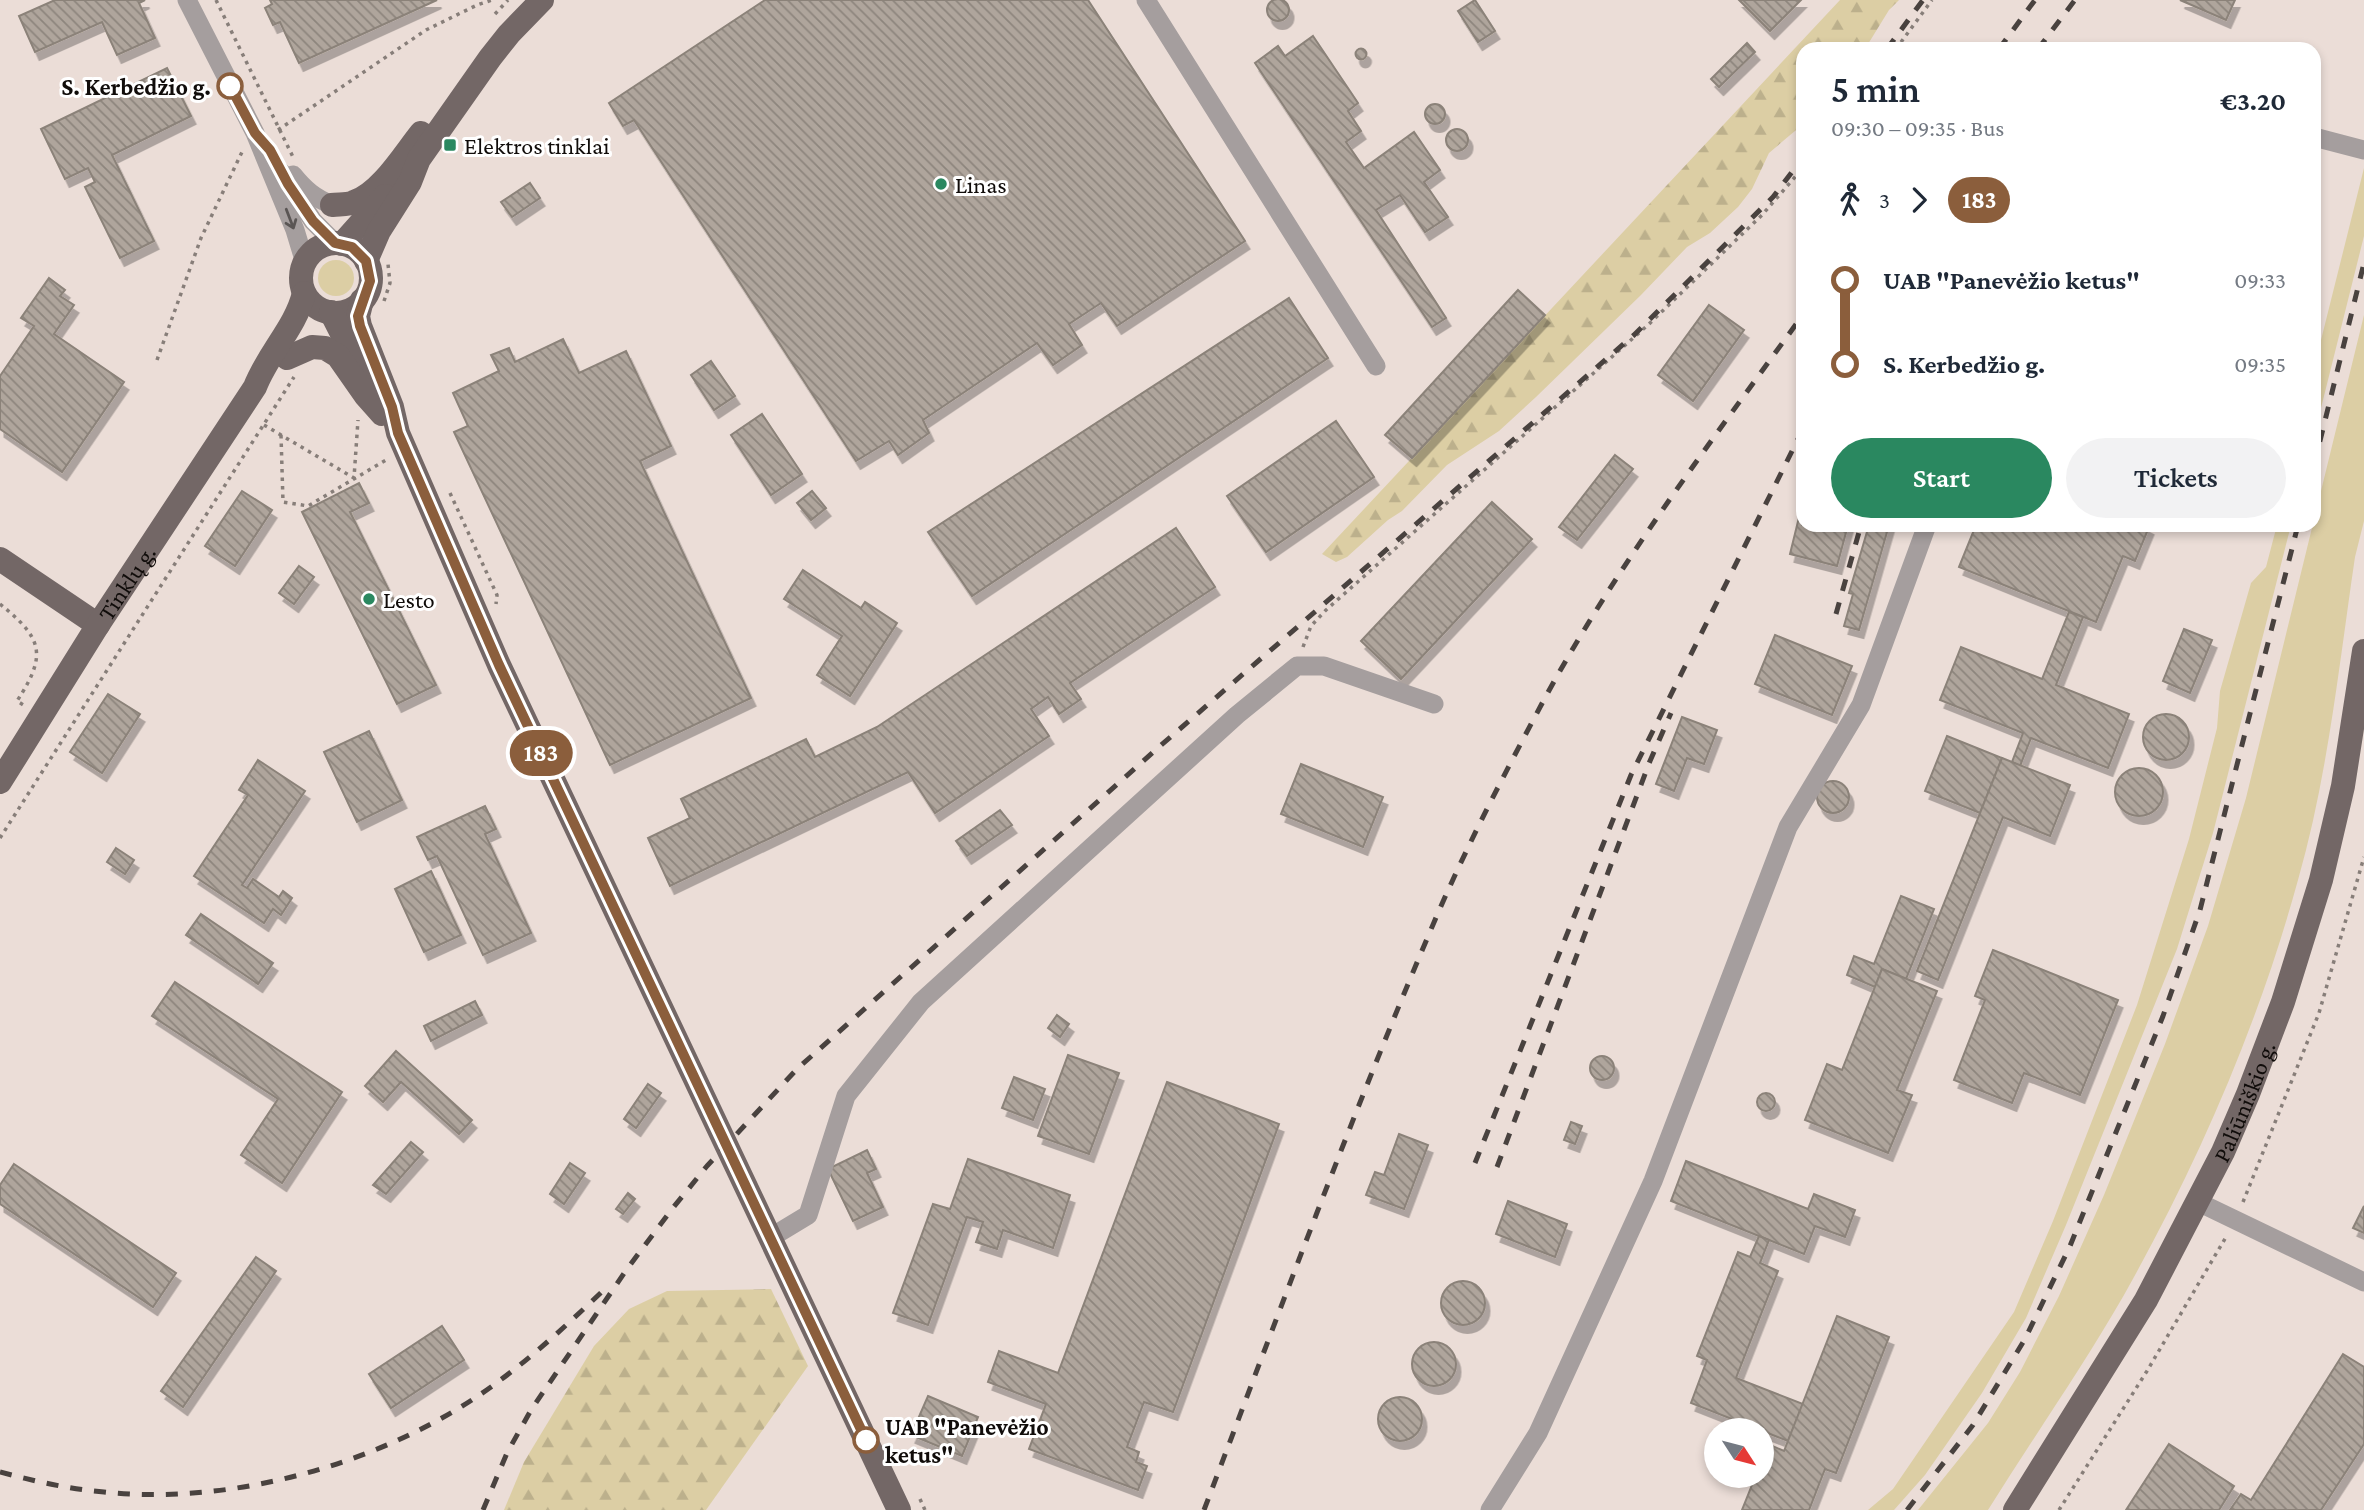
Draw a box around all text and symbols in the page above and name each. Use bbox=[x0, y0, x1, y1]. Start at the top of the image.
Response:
text: 5 min bbox=[1831, 68, 1920, 110]
place label: S. Kerbedžio g. bbox=[61, 73, 211, 100]
marker: S. Kerbedžio g. bbox=[217, 73, 243, 99]
text: €3.20 bbox=[2220, 87, 2286, 116]
text: 09:30 – 09:35 · Bus bbox=[1831, 115, 2004, 141]
place label: Elektros tinklai bbox=[464, 132, 609, 159]
marker: Elektros tinklai bbox=[442, 137, 458, 153]
place label: Linas bbox=[955, 171, 1007, 198]
marker: Linas bbox=[933, 176, 949, 192]
icon: walk bbox=[1831, 181, 1869, 219]
icon: forward bbox=[1900, 181, 1938, 219]
text: 183 bbox=[1962, 186, 1996, 213]
text: 3 bbox=[1879, 187, 1890, 213]
one-way arrow bbox=[285, 208, 298, 230]
text: UAB "Panevėžio ketus" bbox=[1883, 266, 2140, 295]
text: 09:33 bbox=[2234, 267, 2286, 293]
text: S. Kerbedžio g. bbox=[1883, 350, 2045, 379]
text: 09:35 bbox=[2234, 351, 2286, 377]
button: Start bbox=[1831, 438, 2052, 518]
button: Tickets bbox=[2066, 438, 2286, 518]
street label: Tinklų g. bbox=[92, 540, 160, 625]
place label: Lesto bbox=[383, 586, 435, 613]
marker: Lesto bbox=[361, 591, 377, 607]
line badge: 183 bbox=[501, 730, 581, 776]
text: 183 bbox=[524, 739, 558, 766]
street label: Paliūniškio g. bbox=[2207, 1038, 2280, 1166]
place label: UAB "Panevėžio ketus" bbox=[885, 1413, 1049, 1468]
north arrow bbox=[1704, 1418, 1774, 1488]
map controls bbox=[1704, 1418, 1774, 1488]
marker: UAB "Panevėžio ketus" bbox=[853, 1427, 879, 1453]

